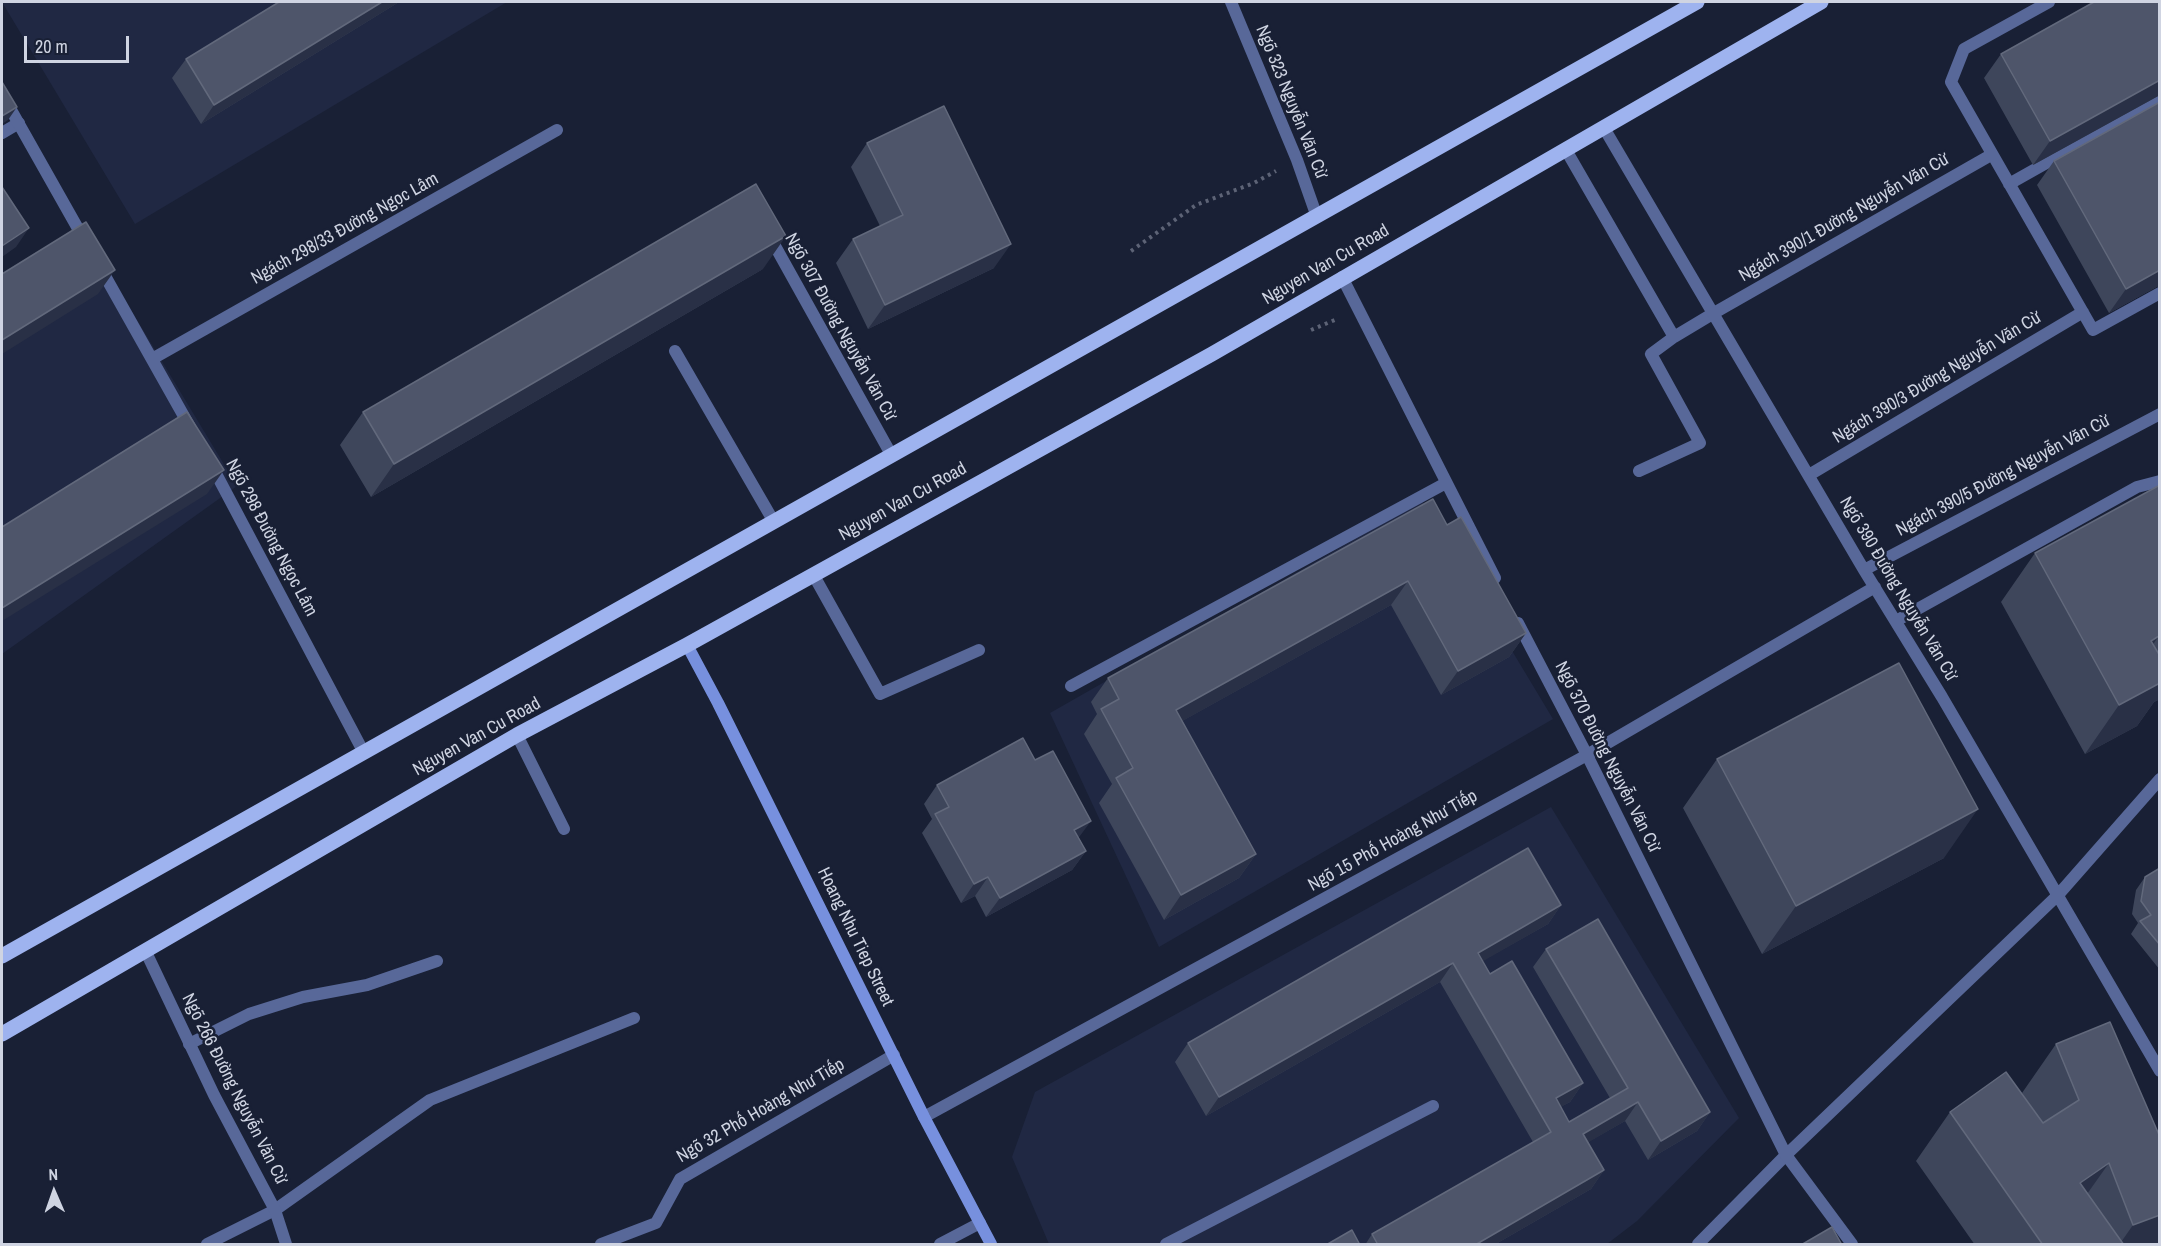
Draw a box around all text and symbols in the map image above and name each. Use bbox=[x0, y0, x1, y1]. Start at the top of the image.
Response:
street label: Ngõ 323 Nguyễn Văn Cừ bbox=[1250, 22, 1332, 182]
scale bar bbox=[27, 24, 132, 62]
text: 20 m bbox=[35, 34, 68, 59]
street label: Ngách 390/1 Đường Nguyễn Văn Cừ bbox=[1735, 149, 1953, 287]
street label: Ngách 298/33 Đường Ngọc Lâm bbox=[248, 168, 442, 290]
street label: Nguyen Van Cu Road bbox=[1259, 220, 1393, 310]
street label: Ngõ 307 Đường Nguyễn Văn Cừ bbox=[779, 230, 901, 424]
street label: Ngách 390/3 Đường Nguyễn Văn Cừ bbox=[1829, 307, 2045, 449]
street label: Ngách 390/5 Đường Nguyễn Văn Cừ bbox=[1893, 410, 2113, 542]
street label: Ngõ 298 Đường Ngọc Lâm bbox=[220, 456, 322, 620]
street label: Nguyen Van Cu Road bbox=[835, 458, 971, 546]
street label: Ngõ 390 Đường Nguyễn Văn Cừ bbox=[1835, 493, 1961, 685]
street label: Ngõ 370 Đường Nguyễn Văn Cừ bbox=[1550, 658, 1664, 856]
street label: Nguyen Van Cu Road bbox=[409, 693, 545, 781]
street label: Ngõ 15 Phố Hoàng Như Tiếp bbox=[1305, 785, 1481, 897]
street label: Hoang Nhu Tiep Street bbox=[812, 864, 898, 1010]
street label: Ngõ 266 Đường Nguyễn Văn Cừ bbox=[177, 990, 291, 1188]
street label: Ngõ 32 Phố Hoàng Như Tiếp bbox=[673, 1054, 849, 1168]
north arrow bbox=[24, 1162, 84, 1222]
text: N bbox=[48, 1163, 58, 1185]

